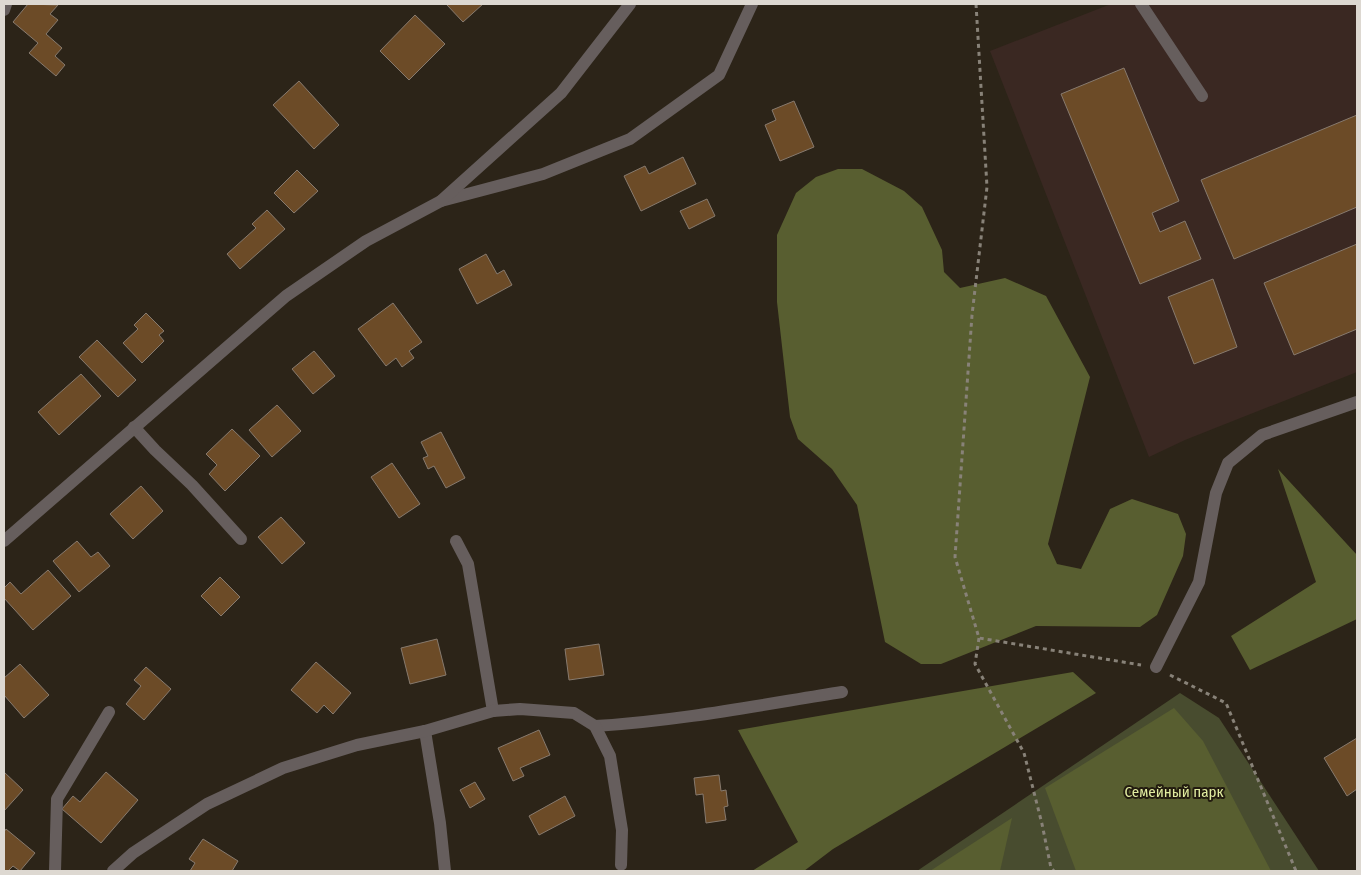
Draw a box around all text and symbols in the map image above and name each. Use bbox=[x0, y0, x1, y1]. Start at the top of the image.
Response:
park label: Семейный парк bbox=[1124, 783, 1224, 801]

